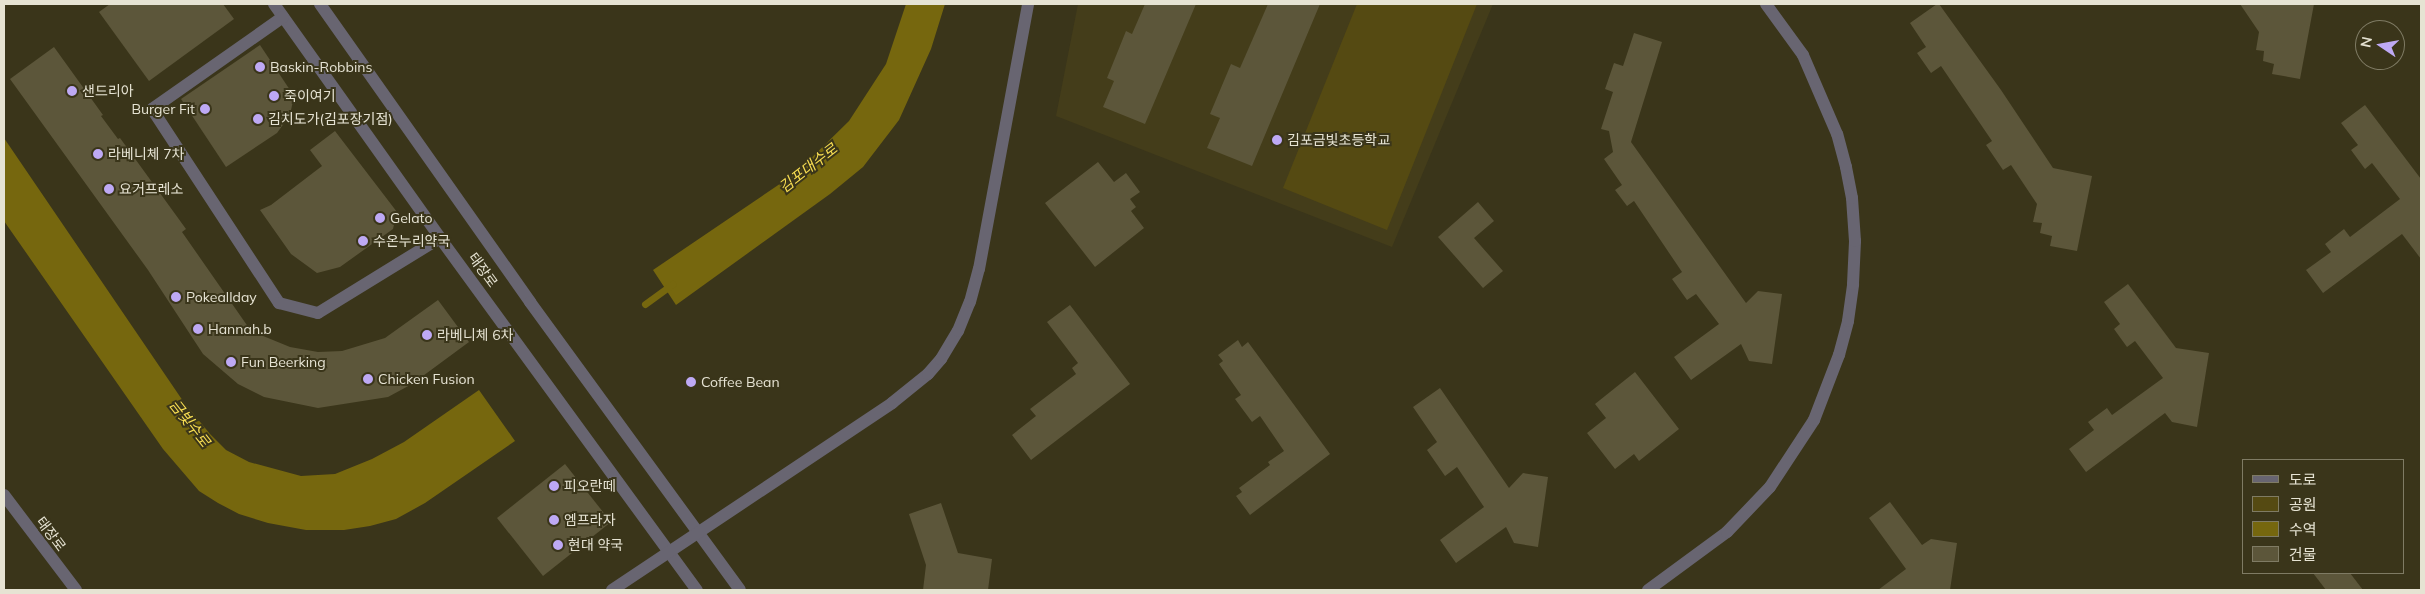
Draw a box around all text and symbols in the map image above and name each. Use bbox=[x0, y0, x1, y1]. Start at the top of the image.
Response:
north arrow bbox=[2355, 20, 2405, 70]
text: N bbox=[2356, 35, 2376, 49]
place label: Baskin-Robbins bbox=[270, 59, 372, 75]
marker: Baskin-Robbins bbox=[254, 61, 266, 73]
place label: 샌드리아 bbox=[82, 83, 134, 99]
marker: 샌드리아 bbox=[66, 85, 78, 97]
place label: 죽이여기 bbox=[284, 88, 336, 104]
marker: 죽이여기 bbox=[268, 90, 280, 102]
place label: Burger Fit bbox=[132, 101, 195, 117]
marker: Burger Fit bbox=[199, 103, 211, 115]
place label: 김치도가(김포장기점) bbox=[268, 111, 393, 127]
marker: 김치도가(김포장기점) bbox=[252, 113, 264, 125]
place label: 김포금빛초등학교 bbox=[1287, 132, 1390, 148]
marker: 김포금빛초등학교 bbox=[1271, 134, 1283, 146]
water label: 김포대수로 bbox=[775, 140, 841, 196]
place label: 라베니체 7차 bbox=[108, 146, 184, 162]
marker: 라베니체 7차 bbox=[92, 148, 104, 160]
place label: 요거프레소 bbox=[119, 181, 183, 197]
marker: 요거프레소 bbox=[103, 183, 115, 195]
place label: Gelato bbox=[390, 210, 432, 226]
marker: Gelato bbox=[374, 212, 386, 224]
place label: 수온누리약국 bbox=[373, 233, 450, 249]
marker: 수온누리약국 bbox=[357, 235, 369, 247]
street label: 태장로 bbox=[465, 249, 501, 291]
place label: Pokeallday bbox=[186, 289, 257, 305]
marker: Pokeallday bbox=[170, 291, 182, 303]
place label: Hannah.b bbox=[208, 321, 272, 337]
marker: Hannah.b bbox=[192, 323, 204, 335]
place label: 라베니체 6차 bbox=[437, 327, 513, 343]
marker: 라베니체 6차 bbox=[421, 329, 433, 341]
place label: Fun Beerking bbox=[241, 354, 326, 370]
marker: Fun Beerking bbox=[225, 356, 237, 368]
place label: Chicken Fusion bbox=[378, 371, 475, 387]
marker: Chicken Fusion bbox=[362, 373, 374, 385]
place label: Coffee Bean bbox=[701, 374, 780, 390]
marker: Coffee Bean bbox=[685, 376, 697, 388]
water label: 금빛수로 bbox=[166, 396, 214, 450]
legend bbox=[2242, 459, 2405, 574]
text: 도로 bbox=[2289, 470, 2317, 489]
place label: 피오란떼 bbox=[564, 478, 616, 494]
marker: 피오란떼 bbox=[548, 480, 560, 492]
text: 공원 bbox=[2289, 495, 2317, 514]
place label: 엠프라자 bbox=[564, 512, 616, 528]
street label: 태장로 bbox=[33, 514, 69, 554]
marker: 엠프라자 bbox=[548, 514, 560, 526]
text: 수역 bbox=[2289, 520, 2317, 539]
place label: 현대 약국 bbox=[568, 537, 623, 553]
marker: 현대 약국 bbox=[552, 539, 564, 551]
text: 건물 bbox=[2289, 545, 2317, 564]

